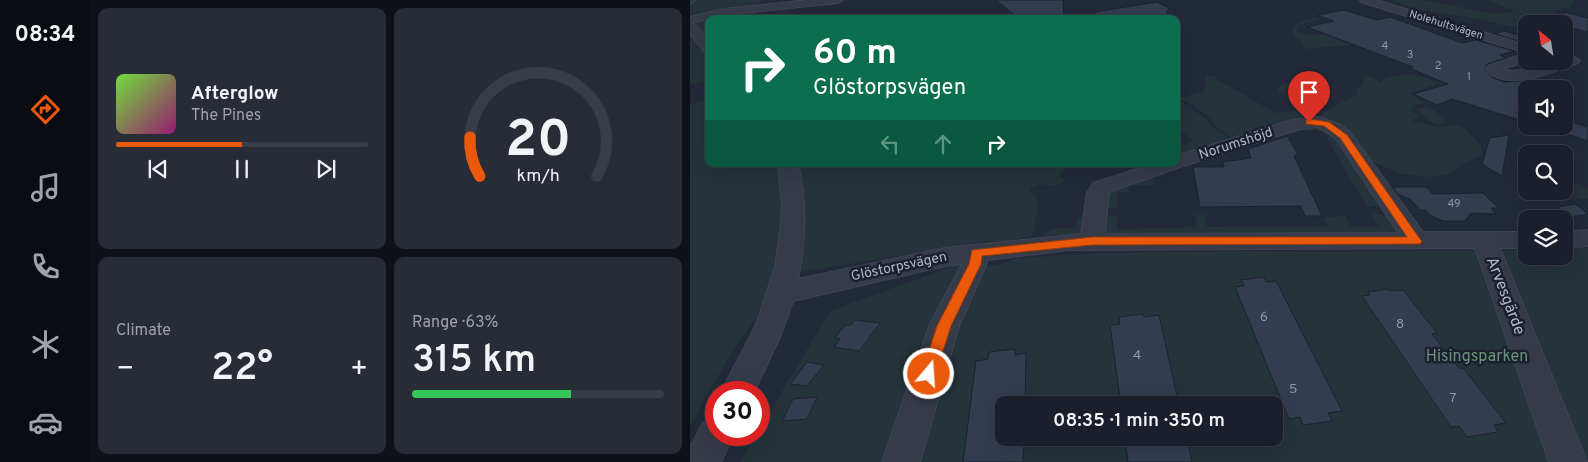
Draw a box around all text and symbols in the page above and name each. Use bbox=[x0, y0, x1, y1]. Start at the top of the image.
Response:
street label: Nolehultsvägen bbox=[1407, 7, 1485, 43]
north arrow bbox=[1518, 15, 1572, 70]
map controls bbox=[1518, 15, 1573, 265]
text: 08:34 bbox=[15, 22, 75, 49]
text: 60 m bbox=[813, 32, 897, 76]
icon: right bbox=[730, 35, 795, 100]
house number: 4 bbox=[1382, 39, 1389, 53]
house number: 3 bbox=[1407, 48, 1413, 62]
house number: 2 bbox=[1435, 59, 1441, 73]
house number: 1 bbox=[1467, 70, 1471, 84]
pin bbox=[1288, 71, 1330, 122]
text: Glöstorpsvägen bbox=[813, 75, 966, 102]
icon: arrive bbox=[1295, 78, 1323, 106]
button: sound bbox=[1518, 80, 1573, 135]
text: Afterglow bbox=[191, 82, 279, 106]
icon: directions bbox=[28, 92, 63, 127]
text: The Pines bbox=[191, 106, 261, 126]
text: 20 bbox=[505, 109, 571, 175]
street label: Norumshöjd bbox=[1197, 124, 1275, 164]
icon: left bbox=[876, 130, 904, 158]
icon: ahead bbox=[929, 130, 957, 158]
icon: right bbox=[982, 130, 1010, 158]
button: search bbox=[1518, 145, 1573, 200]
icon: previous bbox=[144, 155, 172, 183]
icon: pause bbox=[228, 155, 256, 183]
icon: next bbox=[312, 155, 340, 183]
text: km/h bbox=[516, 165, 560, 188]
icon: music bbox=[28, 170, 63, 205]
house number: 49 bbox=[1447, 197, 1461, 211]
button: layers bbox=[1518, 210, 1573, 265]
icon: phone bbox=[28, 249, 63, 284]
street label: Glöstorpsvägen bbox=[850, 249, 948, 285]
street label: Arvesgärde bbox=[1481, 254, 1529, 338]
house number: 6 bbox=[1260, 309, 1268, 326]
text: Range · 63% bbox=[412, 313, 499, 333]
house number: 8 bbox=[1396, 316, 1404, 333]
text: Climate bbox=[116, 321, 171, 341]
icon: climate bbox=[28, 327, 63, 362]
text: 315 km bbox=[412, 337, 536, 386]
text: 22° bbox=[211, 345, 273, 394]
position arrow bbox=[902, 347, 954, 399]
house number: 4 bbox=[1133, 347, 1141, 364]
park label: Hisingsparken bbox=[1426, 347, 1528, 367]
text: − bbox=[116, 352, 134, 388]
text: + bbox=[350, 352, 368, 388]
speed limit sign: 30 bbox=[705, 381, 770, 446]
house number: 5 bbox=[1289, 381, 1297, 398]
house number: 7 bbox=[1449, 390, 1457, 407]
icon: car bbox=[28, 405, 63, 440]
text: 08:35 · 1 min · 350 m bbox=[1053, 409, 1225, 433]

